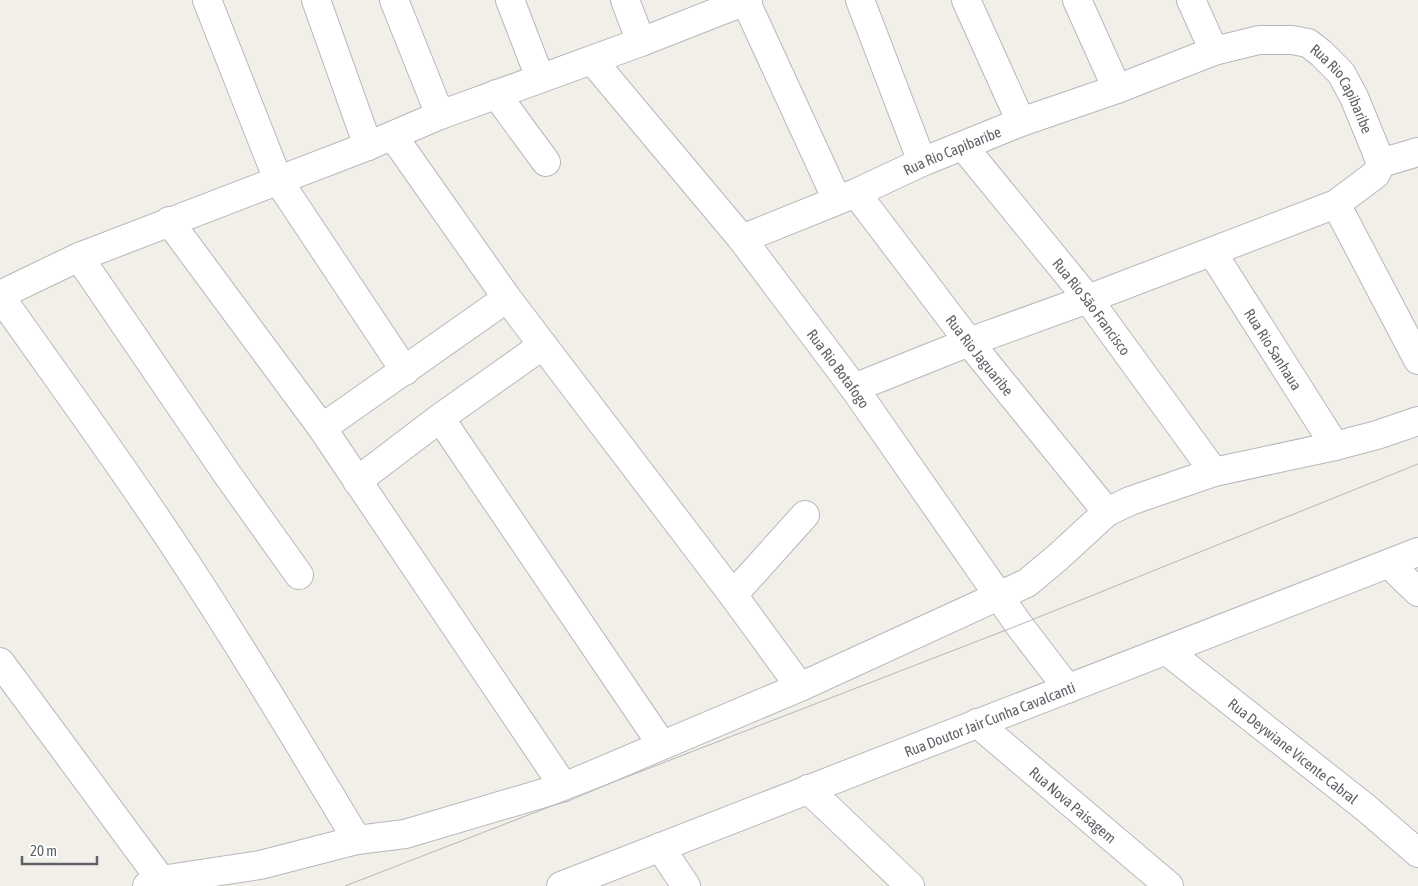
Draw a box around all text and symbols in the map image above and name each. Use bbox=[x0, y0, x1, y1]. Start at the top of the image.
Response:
street label: Rua Rio Capibaribe bbox=[1308, 40, 1376, 136]
street label: Rua Rio Capibaribe bbox=[900, 122, 1003, 178]
street label: Rua Rio São Francisco bbox=[1050, 255, 1134, 358]
street label: Rua Rio Sanhaua bbox=[1242, 305, 1306, 393]
street label: Rua Rio Jaguaribe bbox=[943, 311, 1017, 399]
street label: Rua Rio Botafogo bbox=[804, 325, 874, 411]
street label: Rua Doutor Jair Cunha Cavalcanti bbox=[902, 678, 1077, 760]
street label: Rua Deywiane Vicente Cabral bbox=[1225, 694, 1362, 807]
street label: Rua Nova Paisagem bbox=[1026, 763, 1120, 846]
scale bar bbox=[22, 834, 98, 866]
text: 20 m bbox=[30, 842, 57, 859]

